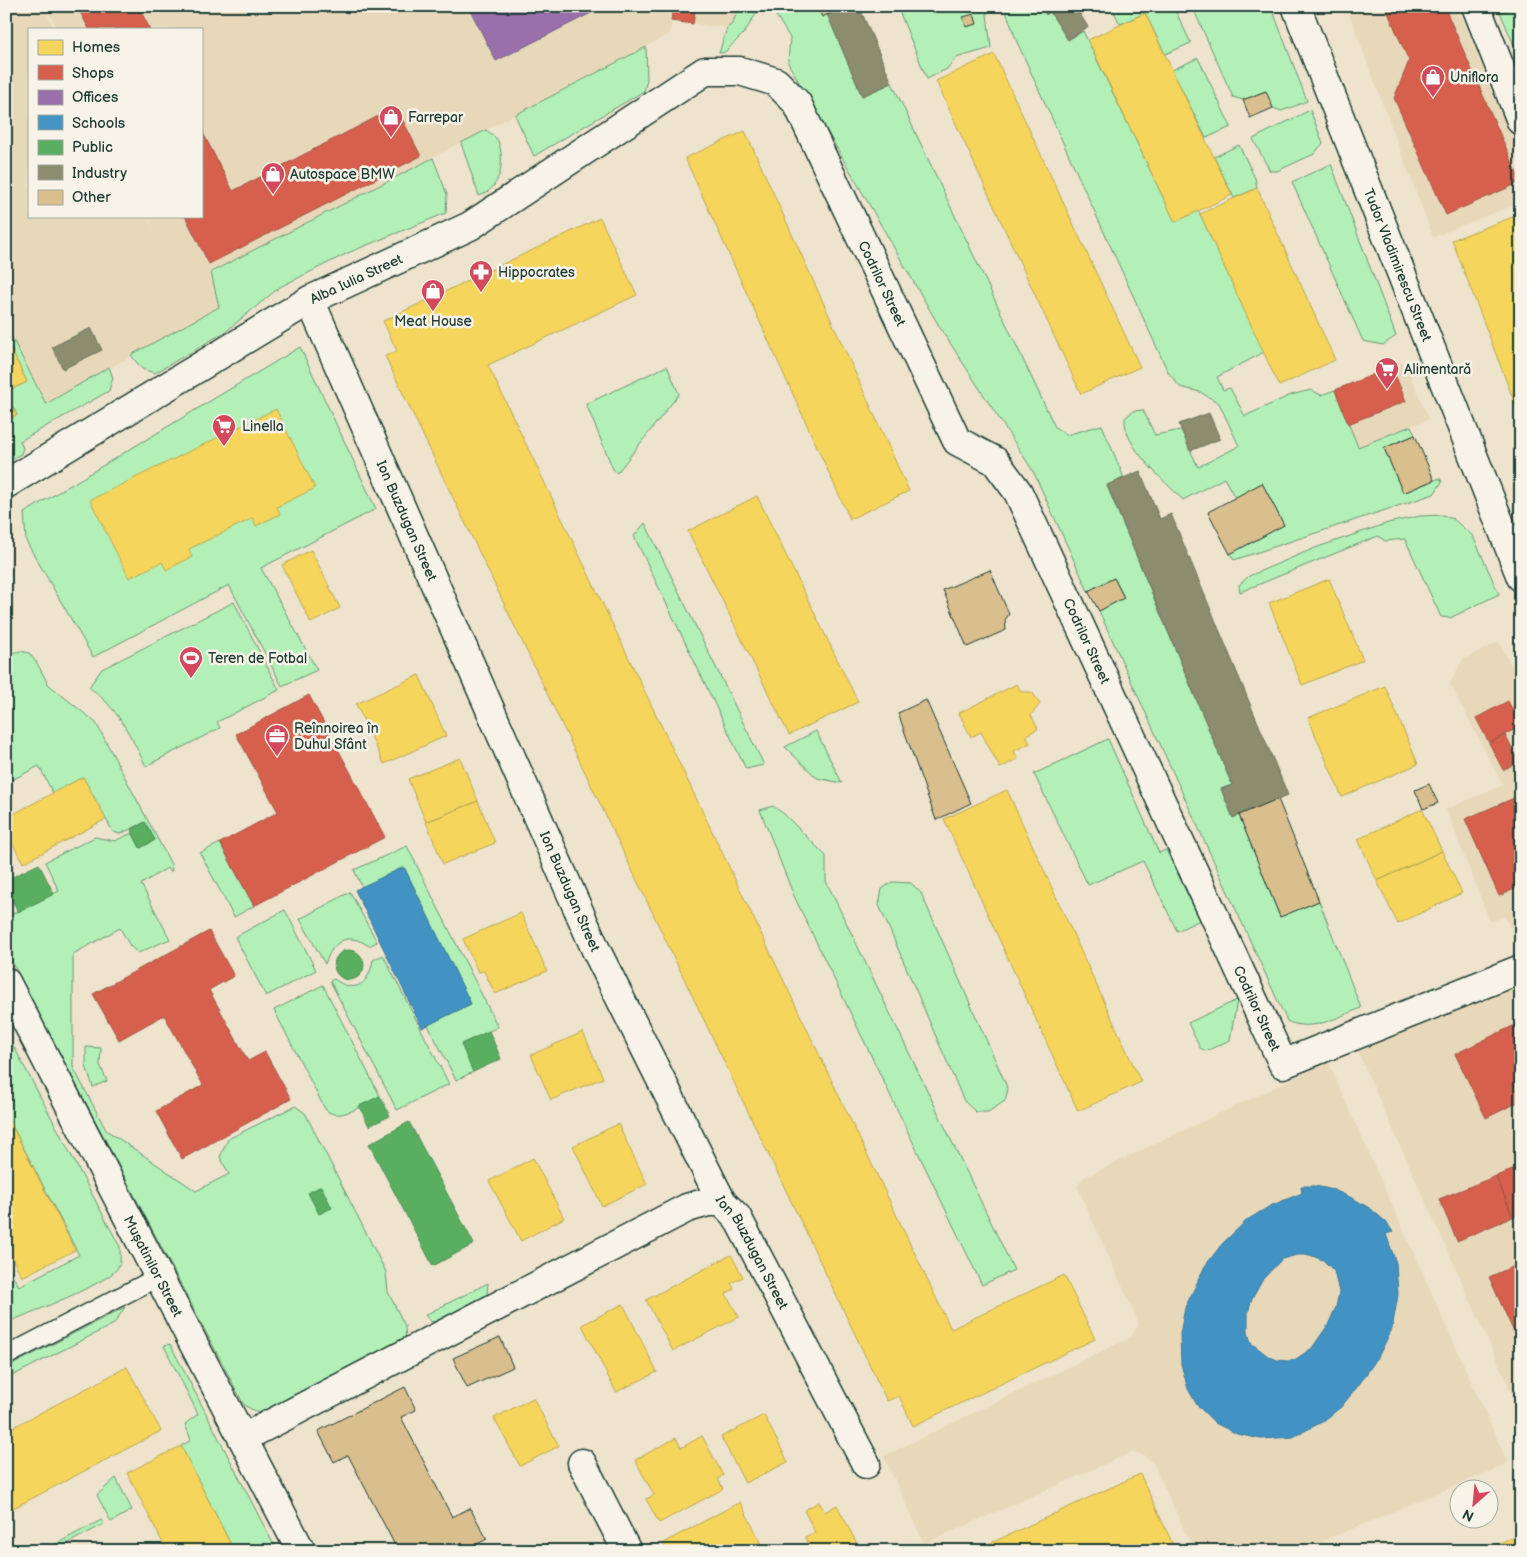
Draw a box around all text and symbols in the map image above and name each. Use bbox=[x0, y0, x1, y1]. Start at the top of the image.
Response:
legend bbox=[28, 28, 202, 218]
text: Homes bbox=[72, 38, 121, 57]
text: Shops bbox=[72, 64, 115, 83]
shop icon: Uniflora bbox=[1420, 64, 1446, 98]
place label: Uniflora bbox=[1450, 69, 1499, 86]
text: Offices bbox=[72, 88, 119, 107]
shop icon: Farrepar bbox=[378, 104, 404, 138]
place label: Farrepar bbox=[408, 109, 464, 126]
text: Schools bbox=[72, 114, 126, 133]
text: Public bbox=[72, 138, 113, 157]
shop icon: Autospace BMW bbox=[260, 161, 286, 195]
text: Industry bbox=[72, 164, 127, 183]
place label: Autospace BMW bbox=[290, 166, 395, 183]
street label: Tudor Vladimirescu Street bbox=[1360, 186, 1435, 344]
text: Other bbox=[72, 188, 111, 207]
street label: Codrilor Street bbox=[854, 238, 910, 330]
street label: Alba Iulia Street bbox=[307, 250, 406, 308]
pharmacy icon: Hippocrates bbox=[468, 259, 494, 293]
place label: Hippocrates bbox=[498, 264, 575, 281]
shop icon: Meat House bbox=[420, 278, 446, 312]
place label: Meat House bbox=[394, 313, 472, 330]
supermarket icon: Alimentară bbox=[1374, 356, 1400, 390]
place label: Alimentară bbox=[1404, 361, 1471, 378]
supermarket icon: Linella bbox=[211, 413, 237, 447]
place label: Linella bbox=[242, 418, 284, 435]
street label: Ion Buzdugan Street bbox=[373, 458, 441, 584]
street label: Codrilor Street bbox=[1059, 596, 1114, 687]
sports icon: Teren de Fotbal bbox=[178, 645, 204, 679]
place label: Teren de Fotbal bbox=[208, 650, 307, 667]
place label: Reînnoirea în Duhul Sfânt bbox=[294, 720, 379, 753]
office icon: Reînnoirea în Duhul Sfânt bbox=[264, 723, 290, 757]
street label: Ion Buzdugan Street bbox=[536, 829, 604, 955]
street label: Codrilor Street bbox=[1230, 963, 1284, 1055]
street label: Ion Buzdugan Street bbox=[711, 1193, 792, 1313]
street label: Mușatinilor Street bbox=[120, 1213, 186, 1320]
north arrow bbox=[1450, 1480, 1500, 1530]
text: N bbox=[1460, 1505, 1477, 1525]

